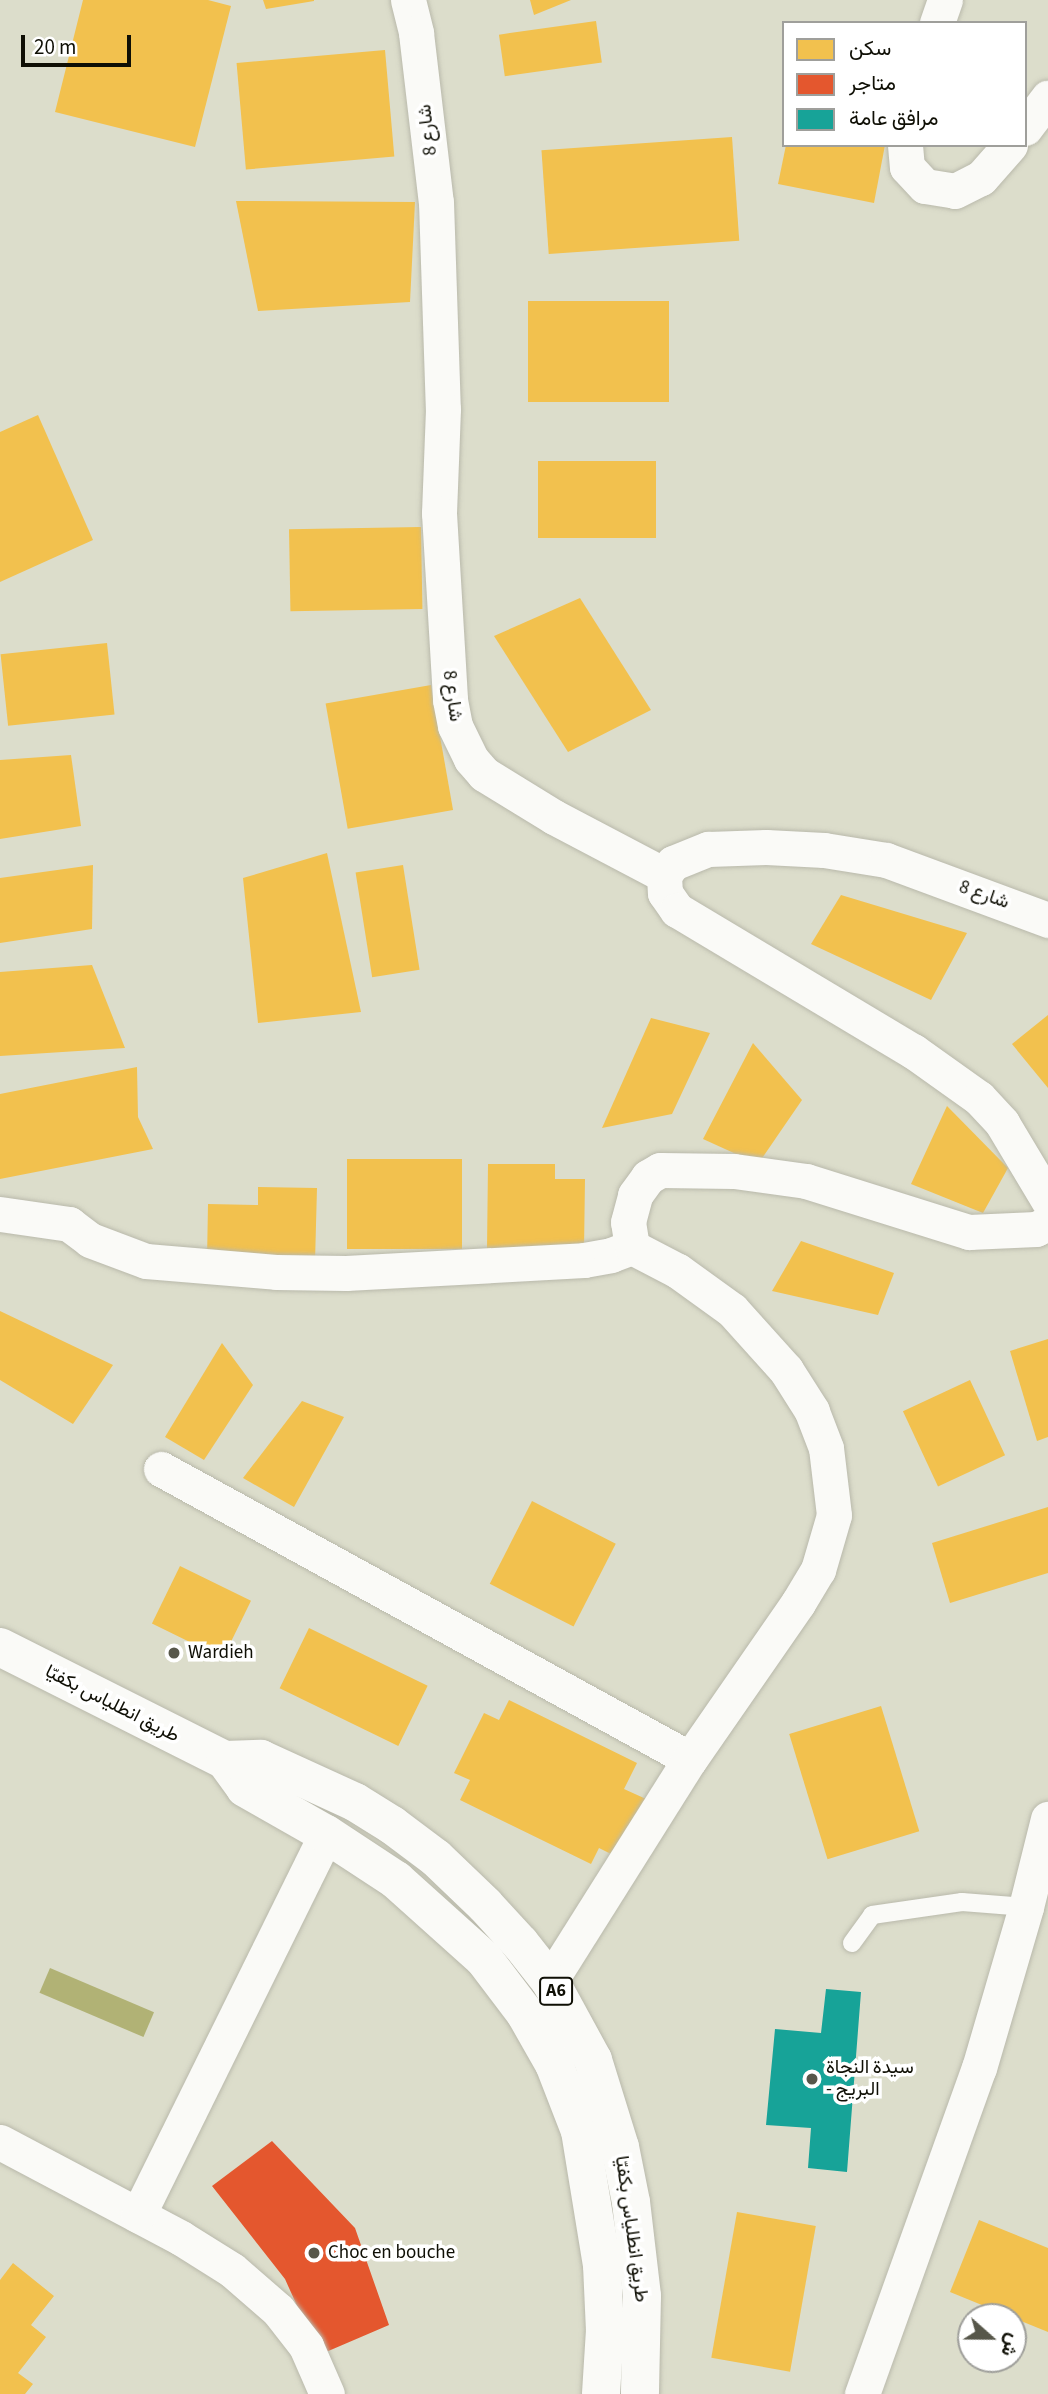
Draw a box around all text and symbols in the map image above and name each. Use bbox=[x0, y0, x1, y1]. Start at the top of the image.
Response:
scale bar bbox=[24, 21, 135, 65]
legend bbox=[782, 21, 1027, 147]
text: 20 m bbox=[34, 32, 76, 62]
text: سكن bbox=[849, 33, 891, 63]
text: متاجر bbox=[849, 68, 896, 98]
street label: شارع 8 bbox=[414, 103, 442, 157]
text: مرافق عامة bbox=[849, 103, 939, 133]
street label: شارع 8 bbox=[437, 669, 467, 723]
street label: شارع 8 bbox=[956, 876, 1012, 914]
place label: Wardieh bbox=[188, 1642, 254, 1664]
marker: Wardieh bbox=[166, 1645, 182, 1661]
street label: طريق انطلياس بكفيّا bbox=[41, 1660, 183, 1748]
road number: A6 bbox=[538, 1977, 574, 2006]
place label: سيدة النجاة - البريج bbox=[826, 2057, 914, 2101]
marker: سيدة النجاة - البريج bbox=[804, 2071, 820, 2087]
street label: طريق انطلياس بكفيّا bbox=[609, 2154, 653, 2304]
place label: Choc en bouche bbox=[328, 2242, 455, 2264]
marker: Choc en bouche bbox=[306, 2245, 322, 2261]
north arrow bbox=[957, 2303, 1027, 2373]
text: ش bbox=[994, 2329, 1027, 2360]

